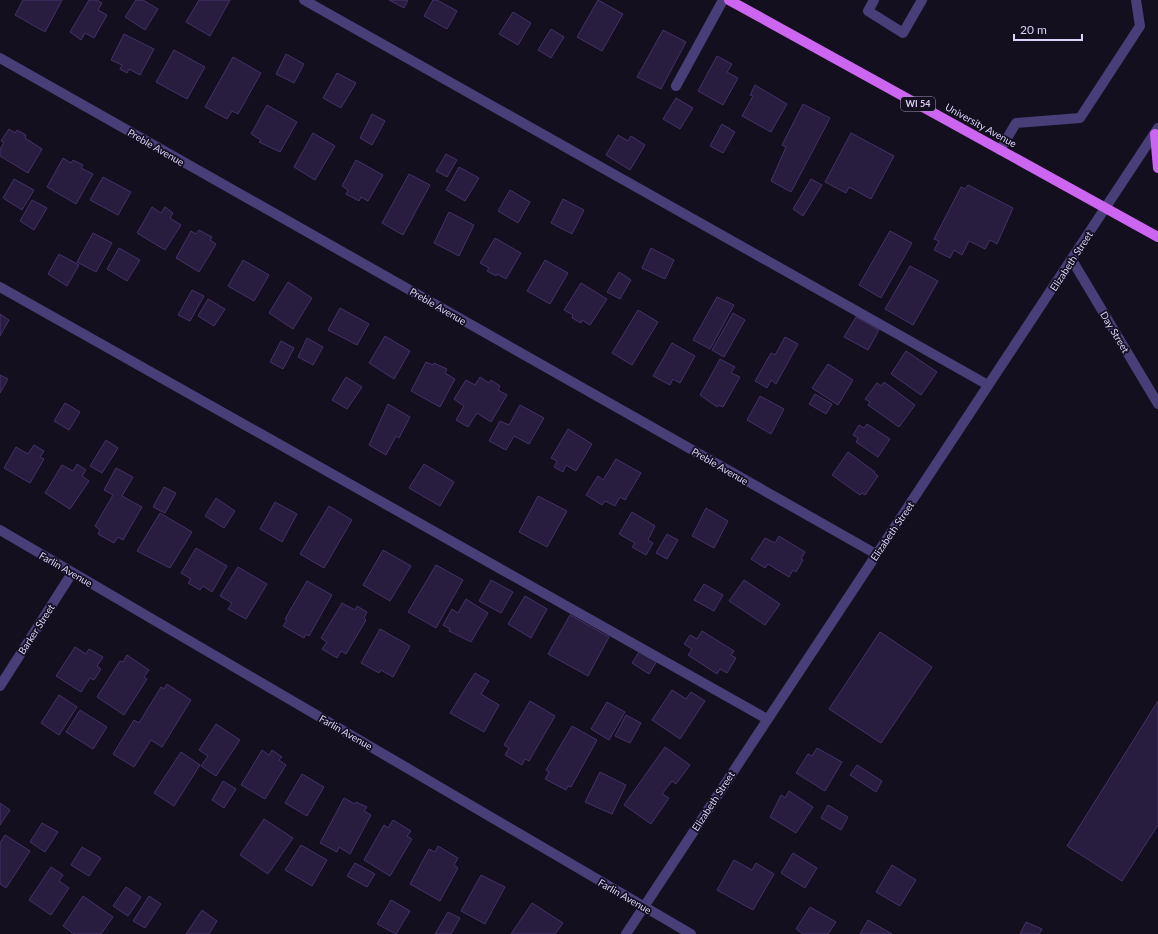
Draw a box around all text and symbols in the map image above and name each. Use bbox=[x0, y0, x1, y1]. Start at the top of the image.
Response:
scale bar bbox=[1014, 16, 1082, 42]
text: 20 m bbox=[1020, 22, 1047, 37]
road number: WI 54 bbox=[901, 97, 935, 111]
street label: University Avenue bbox=[943, 100, 1019, 150]
street label: Preble Avenue bbox=[126, 126, 186, 168]
street label: Elizabeth Street bbox=[1047, 229, 1095, 293]
street label: Preble Avenue bbox=[408, 285, 468, 327]
street label: Day Street bbox=[1098, 309, 1132, 355]
street label: Preble Avenue bbox=[690, 445, 750, 487]
street label: Elizabeth Street bbox=[868, 499, 916, 563]
street label: Farlin Avenue bbox=[37, 549, 95, 589]
street label: Barker Street bbox=[15, 601, 57, 656]
street label: Farlin Avenue bbox=[317, 712, 375, 752]
street label: Elizabeth Street bbox=[689, 769, 737, 833]
street label: Farlin Avenue bbox=[596, 876, 654, 916]

